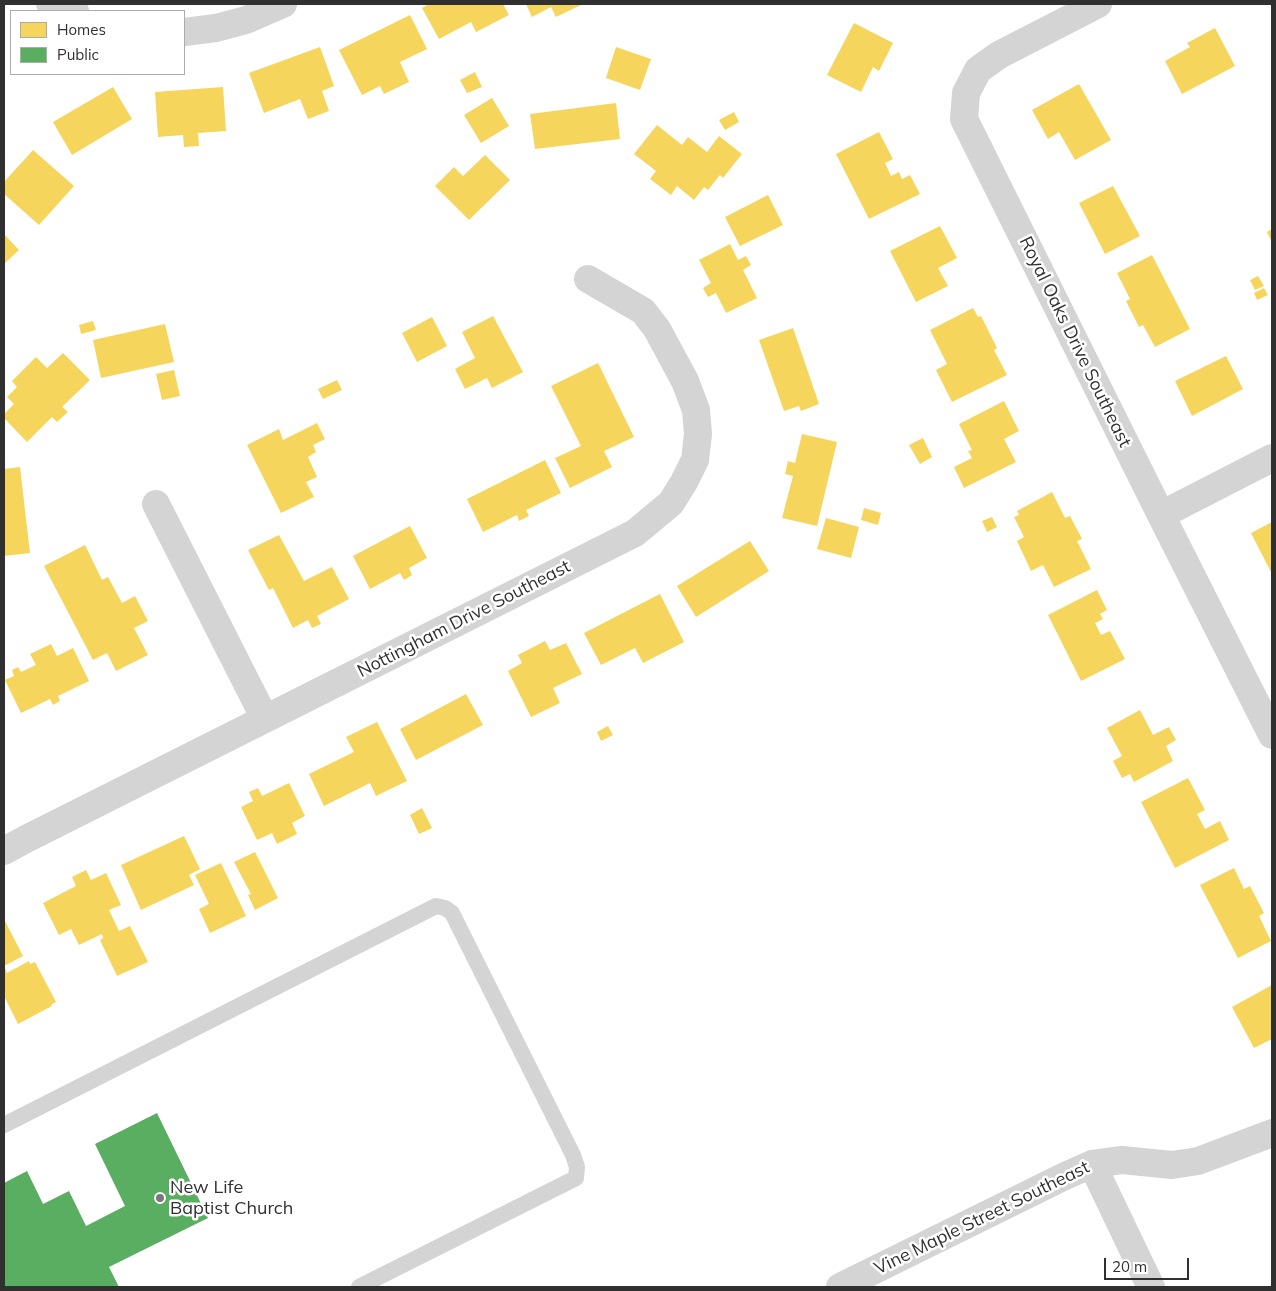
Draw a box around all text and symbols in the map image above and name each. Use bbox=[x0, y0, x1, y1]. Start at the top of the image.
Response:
legend bbox=[10, 10, 185, 75]
text: Homes bbox=[57, 20, 106, 39]
text: Public bbox=[57, 45, 99, 64]
street label: Royal Oaks Drive Southeast bbox=[1015, 233, 1135, 451]
street label: Nottingham Drive Southeast bbox=[354, 556, 574, 682]
street label: Vine Maple Street Southeast bbox=[871, 1156, 1093, 1280]
place label: New Life Baptist Church bbox=[170, 1177, 293, 1220]
marker: New Life Baptist Church bbox=[154, 1192, 166, 1204]
scale bar bbox=[1106, 1248, 1191, 1280]
text: 20 m bbox=[1112, 1257, 1147, 1276]

